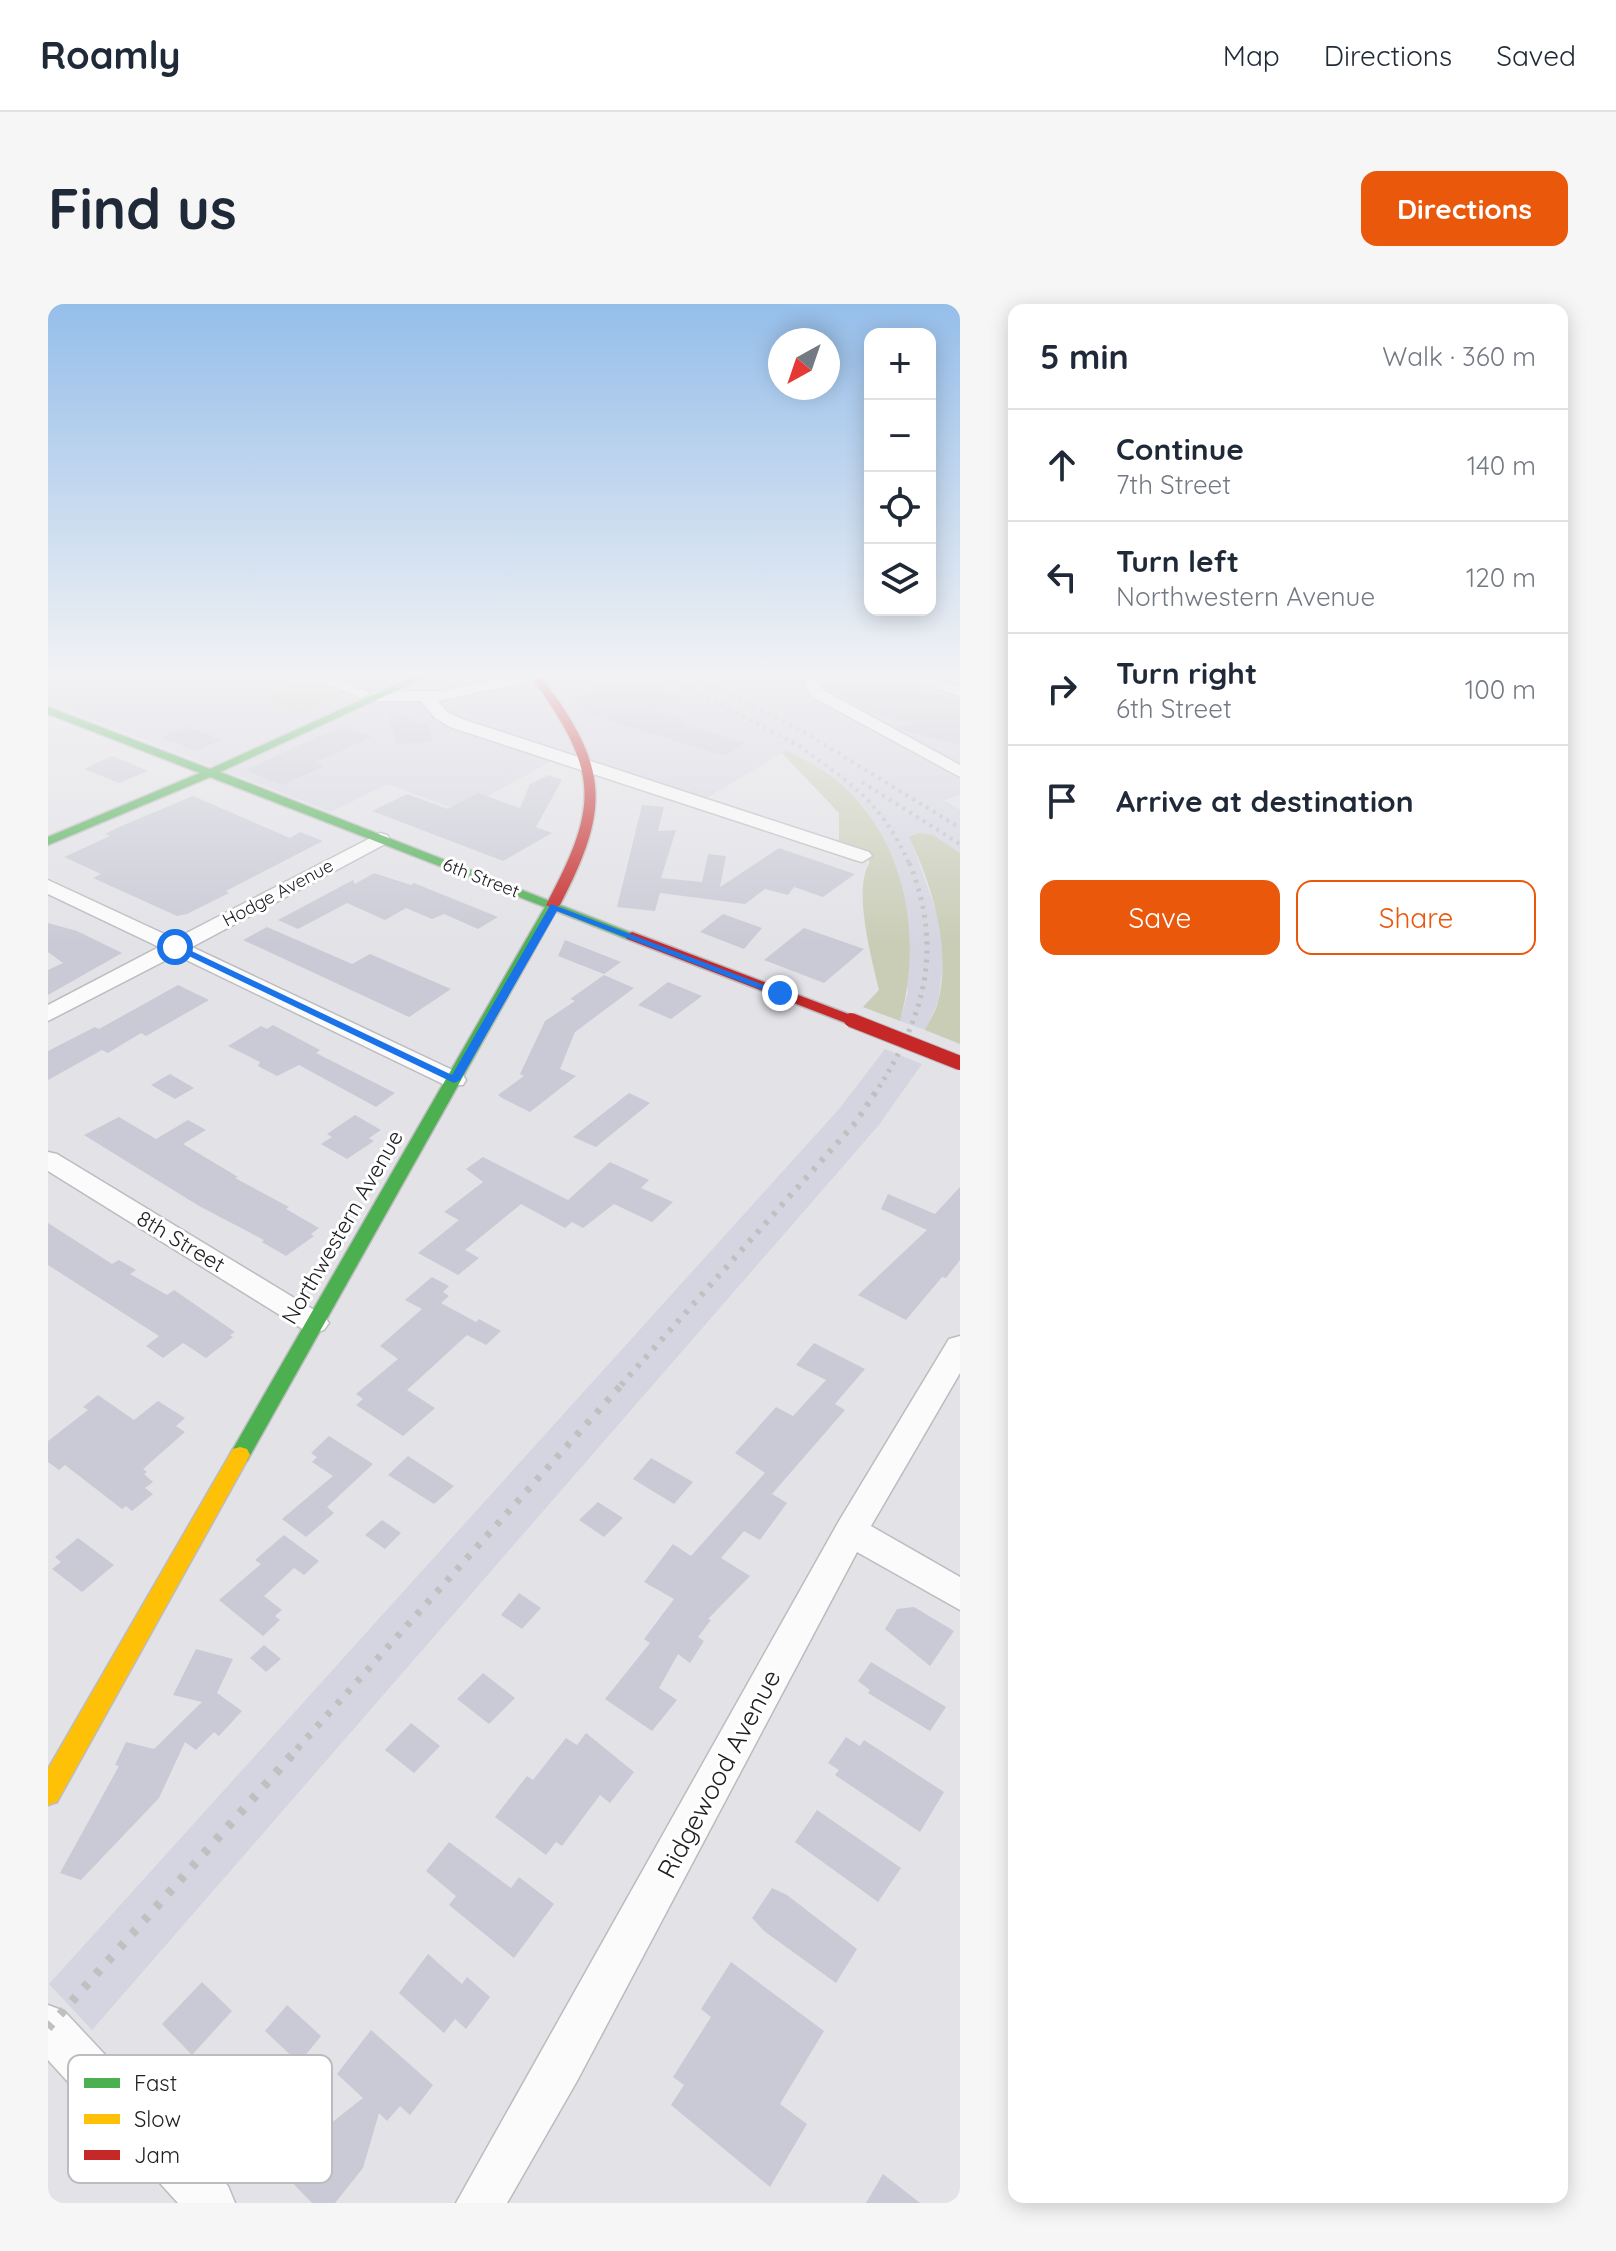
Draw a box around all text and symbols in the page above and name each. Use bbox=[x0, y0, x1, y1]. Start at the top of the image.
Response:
text: Roamly bbox=[40, 31, 181, 79]
text: Map bbox=[1223, 38, 1280, 73]
text: Directions bbox=[1324, 38, 1452, 73]
text: Saved bbox=[1496, 38, 1576, 73]
button: Directions bbox=[1361, 171, 1568, 246]
text: Find us bbox=[48, 173, 237, 243]
north arrow bbox=[768, 328, 840, 400]
map controls bbox=[864, 328, 936, 616]
button: + bbox=[864, 328, 936, 400]
text: 5 min bbox=[1040, 335, 1129, 378]
text: Walk · 360 m bbox=[1382, 340, 1536, 373]
button: − bbox=[864, 400, 936, 472]
text: Continue bbox=[1116, 430, 1244, 468]
icon: ahead bbox=[1040, 443, 1084, 487]
text: 140 m bbox=[1467, 449, 1536, 482]
text: 7th Street bbox=[1116, 468, 1231, 501]
button: locate bbox=[864, 472, 936, 544]
text: Turn left bbox=[1116, 542, 1239, 580]
button: layers bbox=[864, 544, 936, 616]
icon: left bbox=[1040, 555, 1084, 599]
text: 120 m bbox=[1466, 561, 1536, 594]
text: Northwestern Avenue bbox=[1116, 580, 1375, 613]
text: Turn right bbox=[1116, 654, 1257, 692]
icon: right bbox=[1040, 667, 1084, 711]
text: 100 m bbox=[1465, 673, 1536, 706]
text: 6th Street bbox=[1116, 692, 1232, 725]
icon: arrive bbox=[1040, 779, 1084, 823]
text: Arrive at destination bbox=[1116, 782, 1414, 820]
street label: 6th Street bbox=[440, 852, 523, 903]
street label: Hodge Avenue bbox=[218, 854, 337, 931]
button: Save bbox=[1040, 880, 1280, 955]
button: Share bbox=[1296, 880, 1536, 955]
route start bbox=[157, 929, 193, 965]
route end bbox=[762, 975, 798, 1011]
street label: Northwestern Avenue bbox=[275, 1125, 409, 1329]
street label: 8th Street bbox=[132, 1204, 230, 1278]
street label: Ridgewood Avenue bbox=[650, 1664, 788, 1884]
legend bbox=[68, 2055, 332, 2183]
text: Fast bbox=[134, 2069, 177, 2097]
text: Slow bbox=[134, 2105, 181, 2133]
text: Jam bbox=[134, 2141, 180, 2169]

